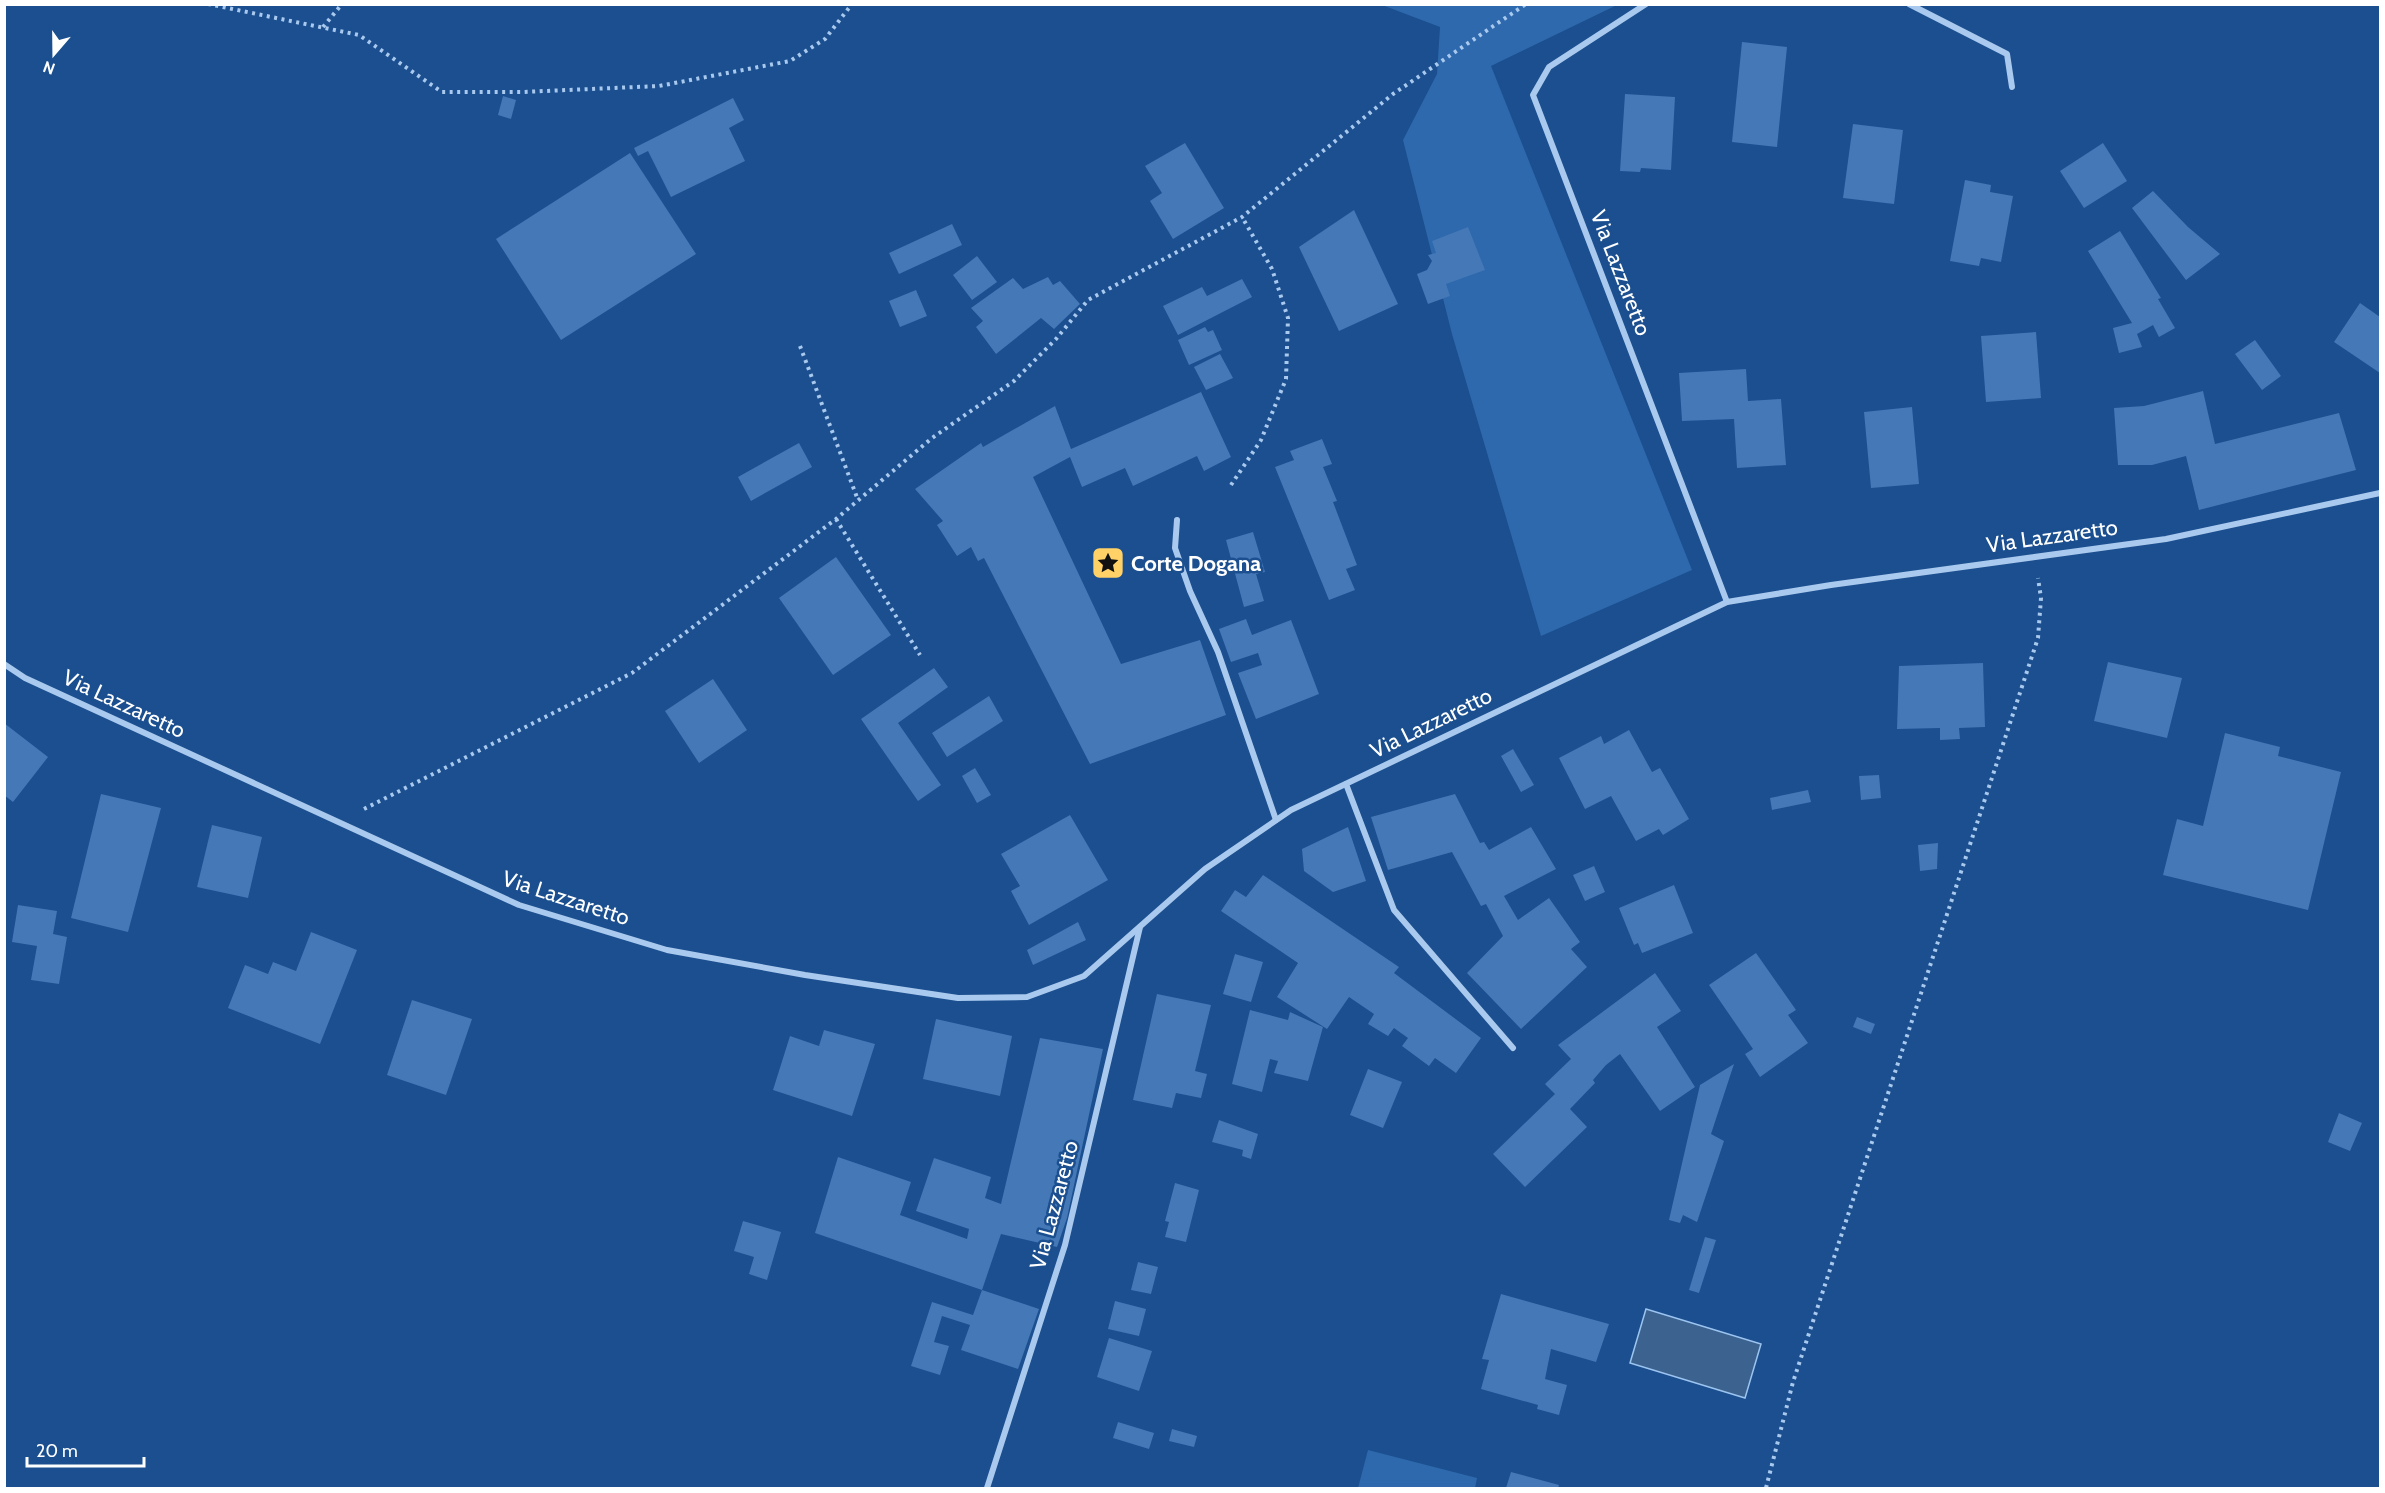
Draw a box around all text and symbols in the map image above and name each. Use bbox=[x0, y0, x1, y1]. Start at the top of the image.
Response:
north arrow bbox=[24, 24, 84, 84]
text: N bbox=[40, 57, 58, 78]
street label: Via Lazzaretto bbox=[1585, 206, 1657, 340]
street label: Via Lazzaretto bbox=[1985, 513, 2119, 559]
place icon: Corte Dogana bbox=[1090, 545, 1126, 581]
place label: Corte Dogana bbox=[1131, 550, 1261, 577]
street label: Via Lazzaretto bbox=[58, 664, 190, 744]
street label: Via Lazzaretto bbox=[1366, 682, 1496, 764]
street label: Via Lazzaretto bbox=[499, 865, 633, 931]
street label: Via Lazzaretto bbox=[1024, 1138, 1084, 1272]
scale bar bbox=[27, 1430, 144, 1468]
text: 20 m bbox=[36, 1440, 78, 1462]

